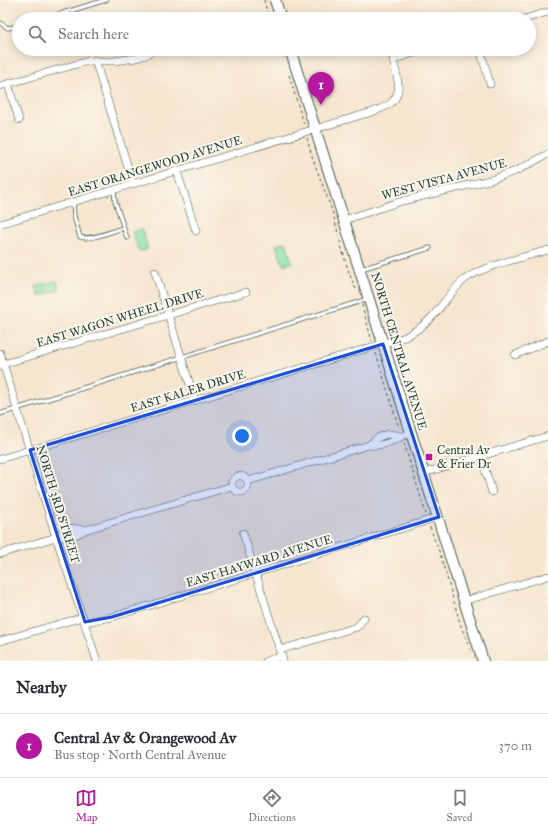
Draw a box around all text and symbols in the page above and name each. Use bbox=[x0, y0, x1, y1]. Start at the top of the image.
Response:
search box bbox=[12, 12, 536, 56]
icon: search bbox=[26, 23, 48, 45]
text: Search here bbox=[58, 25, 129, 43]
pin: 1 bbox=[308, 72, 334, 105]
street label: EAST ORANGEWOOD AVENUE bbox=[66, 133, 244, 199]
street label: WEST VISTA AVENUE bbox=[380, 155, 509, 202]
street label: NORTH CENTRAL AVENUE bbox=[368, 271, 430, 432]
street label: EAST WAGON WHEEL DRIVE bbox=[35, 286, 206, 350]
street label: EAST KALER DRIVE bbox=[129, 367, 247, 415]
your location bbox=[232, 426, 252, 446]
street label: NORTH 3RD STREET bbox=[33, 443, 83, 565]
place label: Central Av & Frier Dr bbox=[437, 443, 492, 471]
marker: Central Av & Frier Dr bbox=[424, 452, 434, 462]
street label: EAST HAYWARD AVENUE bbox=[184, 532, 334, 590]
text: Nearby bbox=[16, 677, 67, 698]
text: Central Av & Orangewood Av bbox=[54, 729, 236, 747]
text: 1 bbox=[26, 738, 32, 754]
text: 370 m bbox=[499, 738, 532, 754]
text: Bus stop · North Central Avenue bbox=[54, 747, 226, 763]
tab: Map bbox=[75, 787, 97, 824]
tab: Directions bbox=[248, 787, 296, 824]
tab: Saved bbox=[446, 787, 473, 824]

